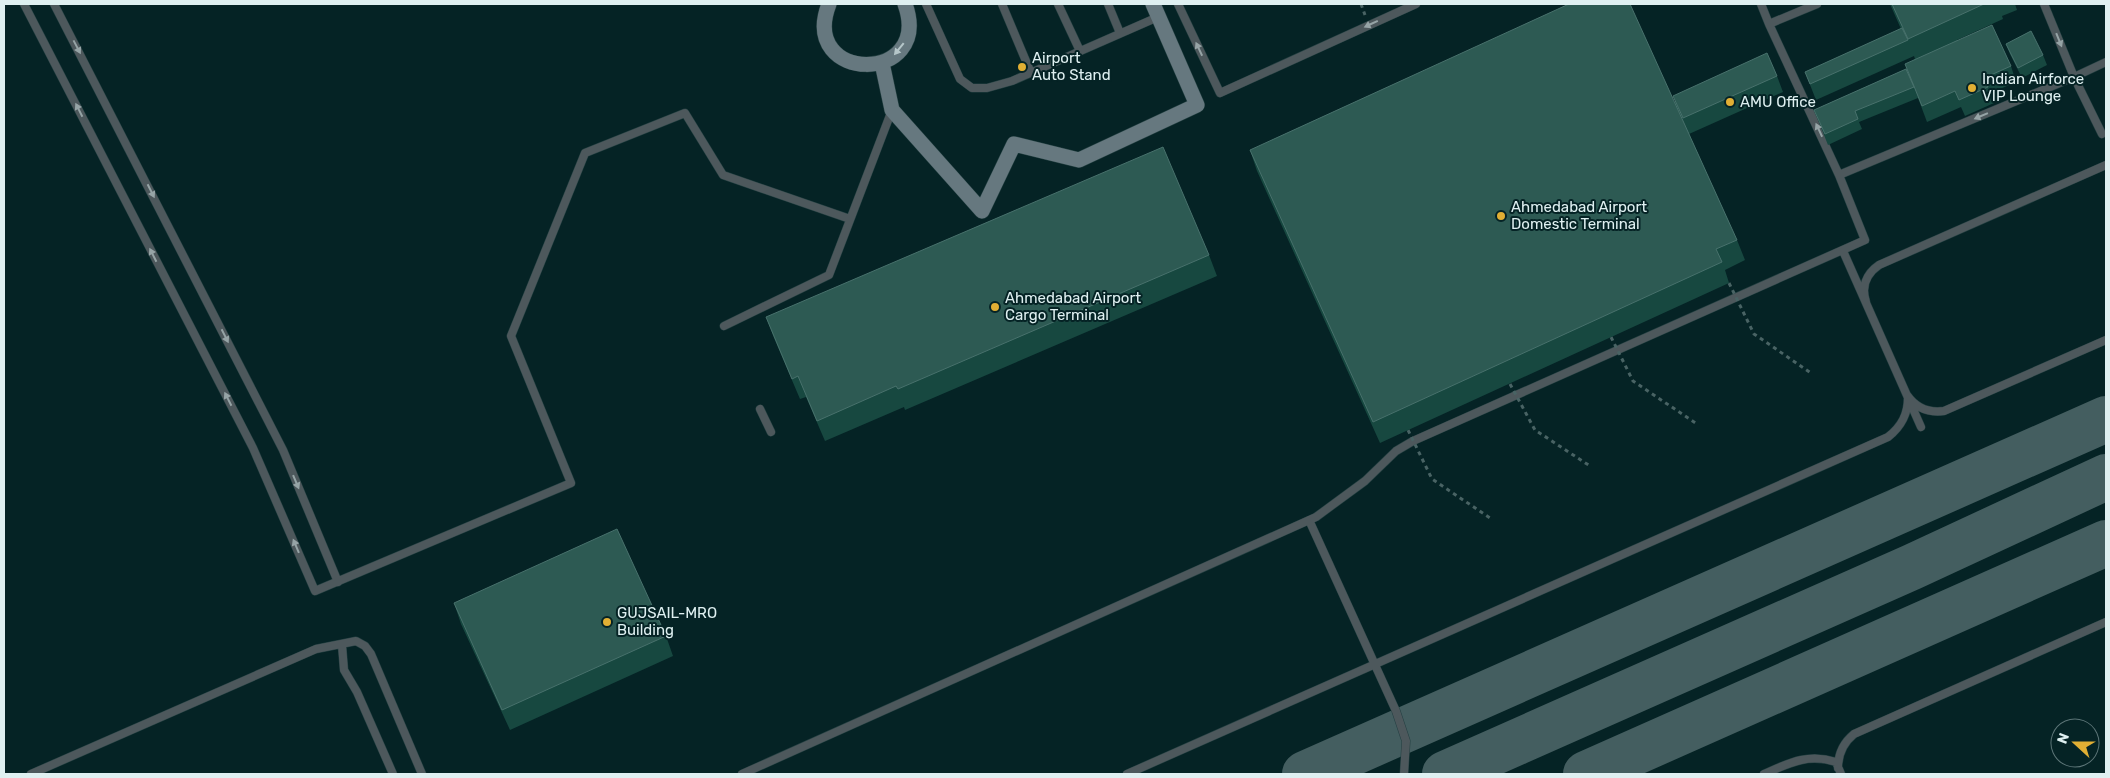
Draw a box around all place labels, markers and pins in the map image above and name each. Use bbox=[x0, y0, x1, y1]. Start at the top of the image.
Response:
place label: Airport Auto Stand bbox=[1032, 49, 1111, 84]
marker: Airport Auto Stand bbox=[1016, 61, 1028, 73]
place label: Indian Airforce VIP Lounge bbox=[1982, 70, 2084, 105]
marker: Indian Airforce VIP Lounge bbox=[1966, 82, 1978, 94]
place label: AMU Office bbox=[1740, 93, 1816, 111]
marker: AMU Office bbox=[1724, 96, 1736, 108]
place label: Ahmedabad Airport Domestic Terminal bbox=[1511, 198, 1647, 233]
marker: Ahmedabad Airport Domestic Terminal bbox=[1495, 210, 1507, 222]
place label: Ahmedabad Airport Cargo Terminal bbox=[1005, 289, 1141, 324]
marker: Ahmedabad Airport Cargo Terminal bbox=[989, 301, 1001, 313]
place label: GUJSAIL-MRO Building bbox=[617, 604, 717, 639]
marker: GUJSAIL-MRO Building bbox=[601, 616, 613, 628]

